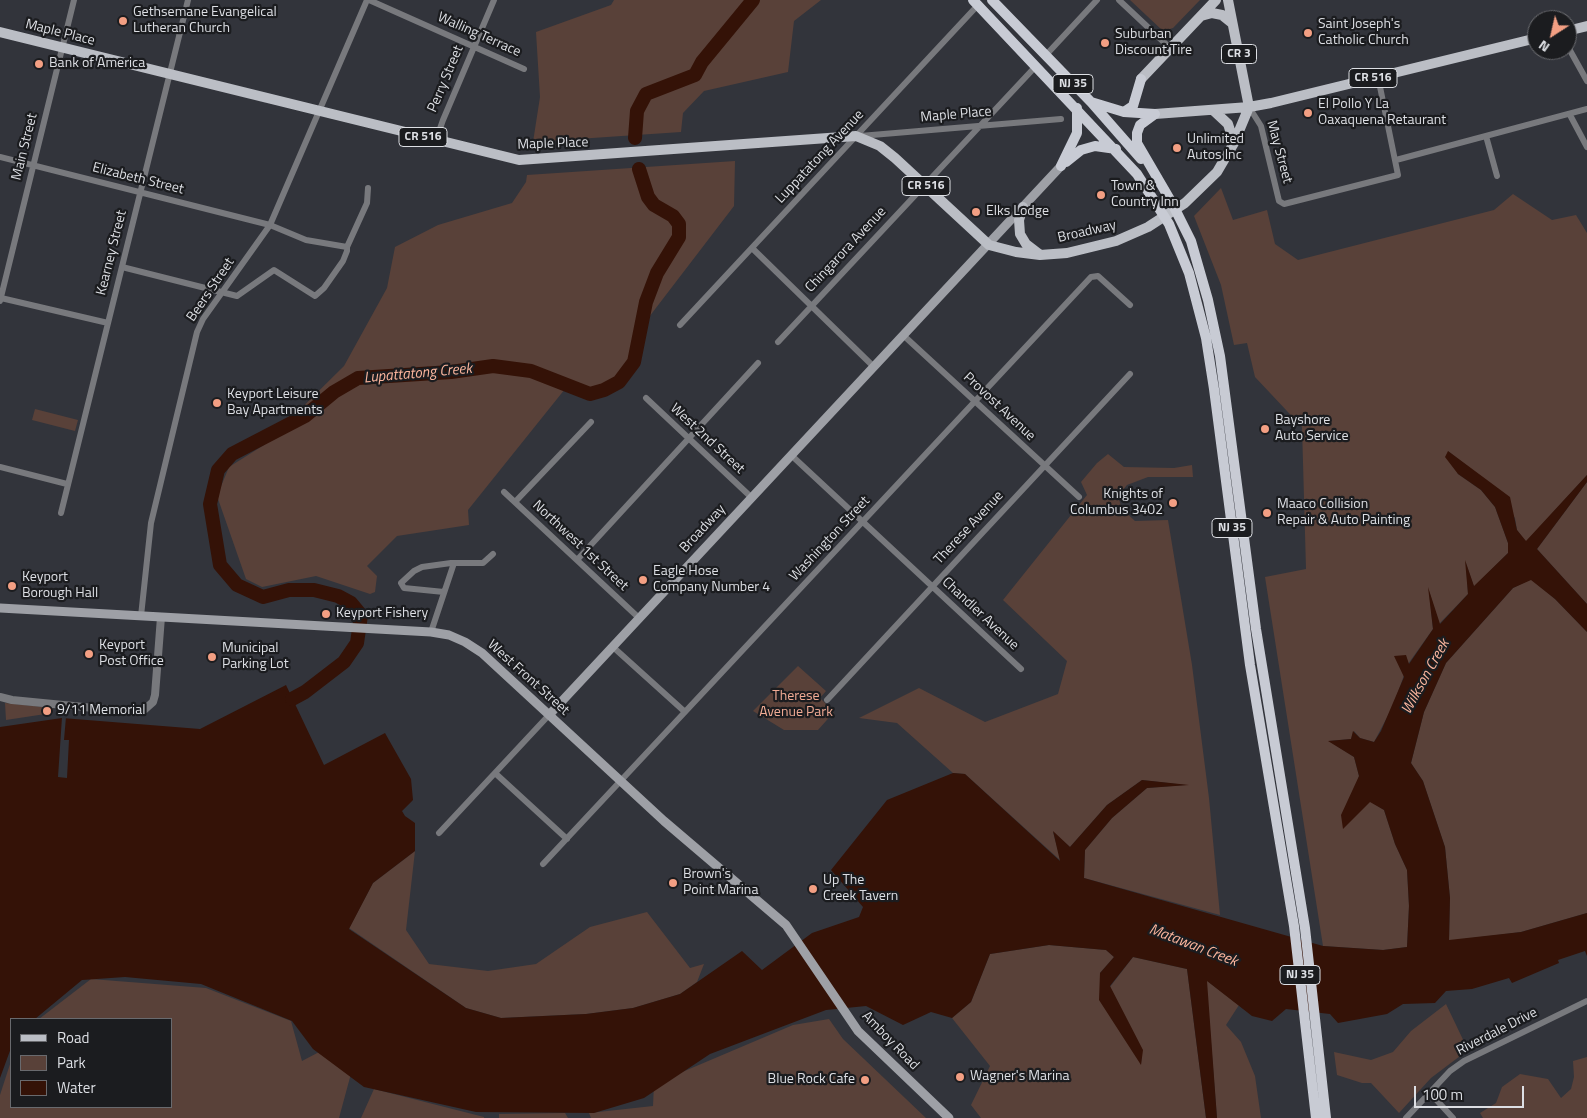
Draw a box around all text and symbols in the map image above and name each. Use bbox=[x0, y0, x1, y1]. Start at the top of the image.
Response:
place label: Gethsemane Evangelical Lutheran Church bbox=[133, 5, 277, 38]
street label: Walling Terrace bbox=[435, 9, 523, 61]
north arrow bbox=[1527, 10, 1577, 60]
marker: Gethsemane Evangelical Lutheran Church bbox=[117, 15, 129, 27]
street label: Maple Place bbox=[23, 16, 97, 50]
place label: Saint Joseph's Catholic Church bbox=[1318, 17, 1409, 49]
place label: Suburban Discount Tire bbox=[1115, 27, 1192, 59]
marker: Saint Joseph's Catholic Church bbox=[1302, 27, 1314, 39]
text: N bbox=[1534, 35, 1554, 58]
marker: Suburban Discount Tire bbox=[1099, 37, 1111, 49]
street label: Perry Street bbox=[424, 43, 468, 115]
road number: CR 3 bbox=[1222, 44, 1256, 64]
place label: Bank of America bbox=[49, 56, 145, 72]
marker: Bank of America bbox=[33, 58, 45, 70]
road number: CR 516 bbox=[1349, 68, 1397, 88]
road number: NJ 35 bbox=[1053, 74, 1093, 94]
place label: El Pollo Y La Oaxaquena Retaurant bbox=[1318, 97, 1446, 130]
street label: Maple Place bbox=[920, 104, 992, 126]
street label: Luppatatong Avenue bbox=[772, 107, 868, 207]
marker: El Pollo Y La Oaxaquena Retaurant bbox=[1302, 107, 1314, 119]
street label: Main Street bbox=[9, 112, 41, 182]
street label: May Street bbox=[1263, 119, 1295, 185]
road number: CR 516 bbox=[399, 128, 447, 146]
place label: Unlimited Autos Inc bbox=[1187, 132, 1244, 164]
street label: Maple Place bbox=[517, 134, 589, 154]
marker: Unlimited Autos Inc bbox=[1171, 142, 1183, 154]
street label: Elizabeth Street bbox=[91, 160, 185, 198]
road number: CR 516 bbox=[902, 177, 950, 196]
place label: Town & Country Inn bbox=[1111, 179, 1179, 212]
marker: Town & Country Inn bbox=[1095, 189, 1107, 201]
street label: Chingarora Avenue bbox=[802, 204, 890, 296]
place label: Elks Lodge bbox=[986, 204, 1049, 220]
marker: Elks Lodge bbox=[970, 206, 982, 218]
street label: Kearney Street bbox=[93, 209, 131, 297]
street label: Broadway bbox=[1056, 217, 1118, 247]
street label: Beers Street bbox=[184, 255, 238, 325]
water label: Lupattatong Creek bbox=[363, 360, 473, 388]
street label: Provost Avenue bbox=[959, 369, 1039, 445]
place label: Keyport Leisure Bay Apartments bbox=[227, 387, 323, 420]
marker: Keyport Leisure Bay Apartments bbox=[211, 397, 223, 409]
street label: West 2nd Street bbox=[666, 400, 748, 478]
place label: Bayshore Auto Service bbox=[1275, 413, 1349, 446]
marker: Bayshore Auto Service bbox=[1259, 423, 1271, 435]
place label: Knights of Columbus 3402 bbox=[1070, 487, 1163, 520]
street label: Therese Avenue bbox=[931, 488, 1007, 568]
street label: Washington Street bbox=[786, 493, 874, 585]
street label: Northwest 1st Street bbox=[529, 497, 631, 595]
marker: Knights of Columbus 3402 bbox=[1167, 497, 1179, 509]
place label: Maaco Collision Repair & Auto Painting bbox=[1277, 497, 1410, 530]
street label: Broadway bbox=[677, 502, 729, 556]
marker: Maaco Collision Repair & Auto Painting bbox=[1261, 507, 1273, 519]
road number: NJ 35 bbox=[1212, 518, 1252, 538]
place label: Eagle Hose Company Number 4 bbox=[653, 564, 770, 596]
place label: Keyport Borough Hall bbox=[22, 570, 98, 602]
marker: Eagle Hose Company Number 4 bbox=[637, 574, 649, 586]
street label: Chandler Avenue bbox=[938, 574, 1022, 654]
marker: Keyport Borough Hall bbox=[6, 580, 18, 592]
place label: Keyport Fishery bbox=[336, 606, 428, 622]
marker: Keyport Fishery bbox=[320, 608, 332, 620]
water label: Wilkson Creek bbox=[1398, 636, 1454, 718]
street label: West Front Street bbox=[484, 637, 572, 719]
place label: Keyport Post Office bbox=[99, 638, 164, 670]
place label: Municipal Parking Lot bbox=[222, 641, 289, 674]
marker: Keyport Post Office bbox=[83, 648, 95, 660]
marker: Municipal Parking Lot bbox=[206, 651, 218, 663]
park label: Therese Avenue Park bbox=[759, 689, 833, 722]
place label: 9/11 Memorial bbox=[57, 703, 145, 719]
marker: 9/11 Memorial bbox=[41, 705, 53, 717]
place label: Brown's Point Marina bbox=[683, 867, 758, 900]
place label: Up The Creek Tavern bbox=[823, 873, 898, 906]
marker: Brown's Point Marina bbox=[667, 877, 679, 889]
marker: Up The Creek Tavern bbox=[807, 883, 819, 895]
water label: Matawan Creek bbox=[1146, 921, 1240, 971]
road number: NJ 35 bbox=[1280, 966, 1320, 984]
street label: Riverdale Drive bbox=[1454, 1004, 1540, 1060]
street label: Amboy Road bbox=[858, 1008, 922, 1074]
legend bbox=[10, 1018, 172, 1108]
text: Road bbox=[57, 1026, 89, 1049]
text: Park bbox=[57, 1051, 86, 1074]
place label: Wagner's Marina bbox=[970, 1069, 1069, 1085]
marker: Wagner's Marina bbox=[954, 1071, 966, 1083]
place label: Blue Rock Cafe bbox=[768, 1072, 855, 1088]
marker: Blue Rock Cafe bbox=[859, 1074, 871, 1086]
text: Water bbox=[57, 1076, 96, 1099]
scale bar bbox=[1417, 1076, 1527, 1108]
text: 100 m bbox=[1422, 1083, 1463, 1106]

